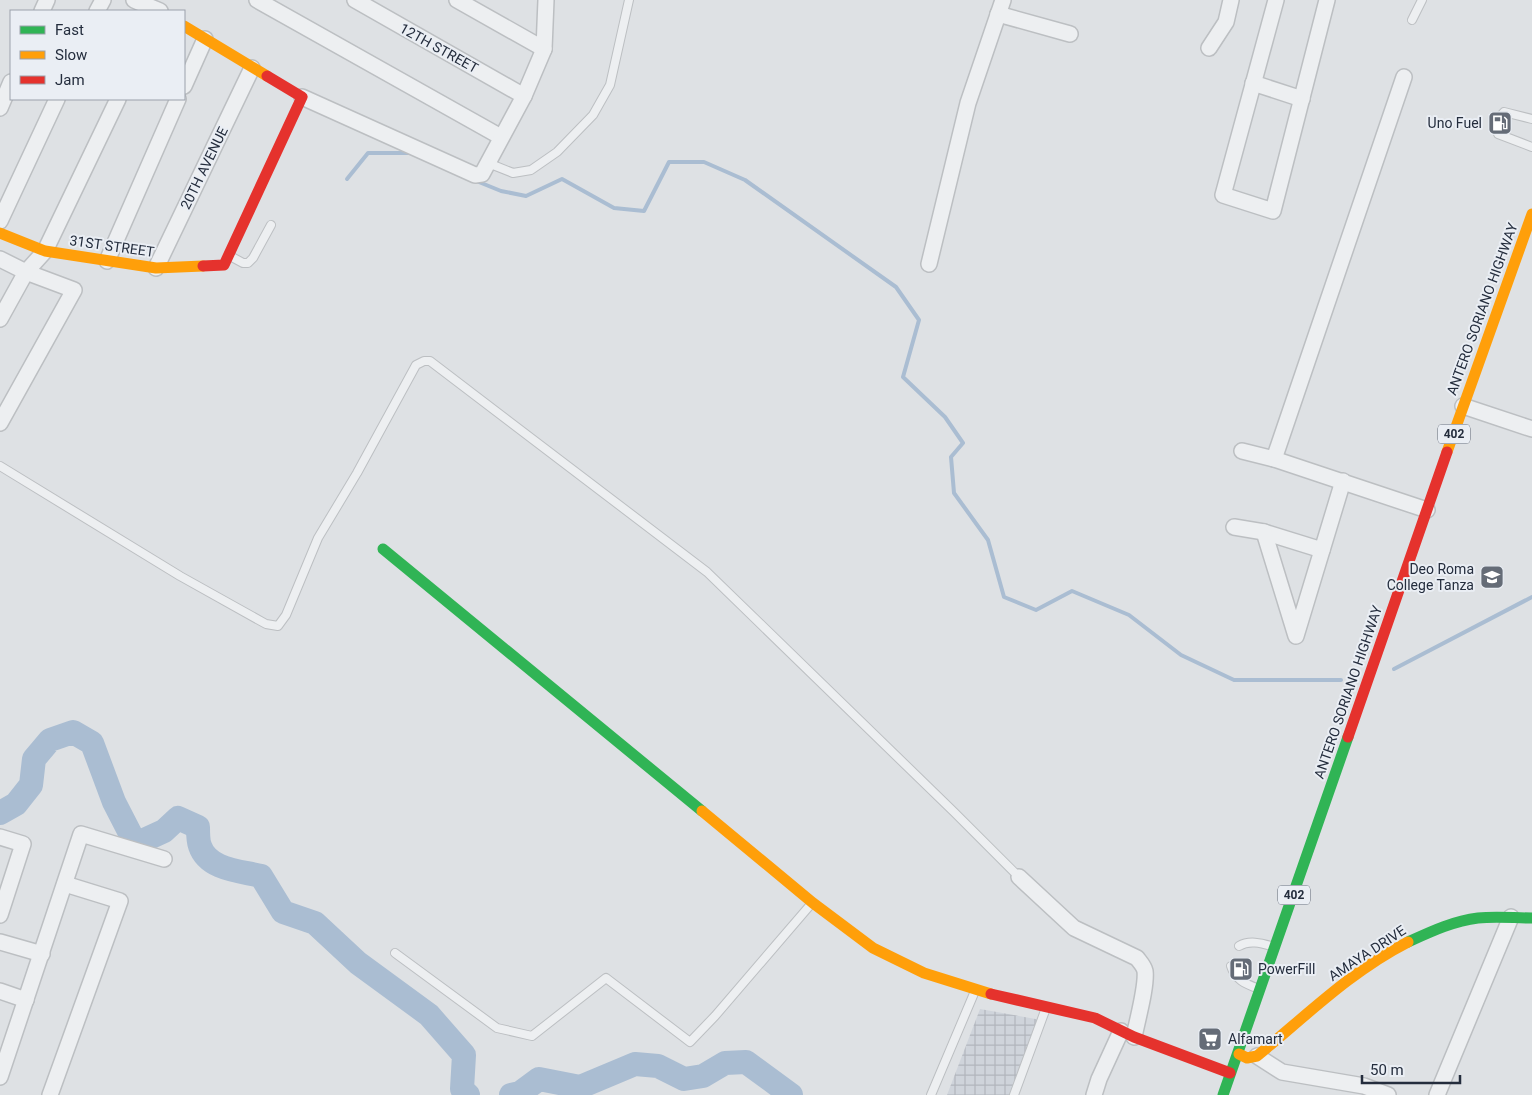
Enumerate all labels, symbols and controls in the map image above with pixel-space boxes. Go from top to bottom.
legend [10,10,185,100]
street label: 12TH STREET [397,20,482,76]
text: Fast [55,21,84,39]
text: Slow [55,46,87,64]
text: Jam [55,71,85,89]
fuel station icon: Uno Fuel [1487,110,1513,136]
place label: Uno Fuel [1428,115,1482,131]
street label: 20TH AVENUE [177,124,231,212]
street label: ANTERO SORIANO HIGHWAY [1443,220,1521,397]
street label: 31ST STREET [69,232,156,260]
road number: 402 [1438,424,1470,444]
place label: Deo Roma College Tanza [1387,561,1474,593]
school or university icon: Deo Roma College Tanza [1479,564,1505,590]
street label: ANTERO SORIANO HIGHWAY [1311,603,1385,781]
road number: 402 [1278,886,1310,904]
street label: AMAYA DRIVE [1325,922,1409,984]
fuel station icon: PowerFill [1228,956,1254,982]
place label: PowerFill [1258,961,1315,977]
supermarket icon: Alfamart [1197,1026,1223,1052]
place label: Alfamart [1228,1031,1283,1047]
scale bar [1362,1052,1460,1084]
text: 50 m [1370,1061,1404,1079]

